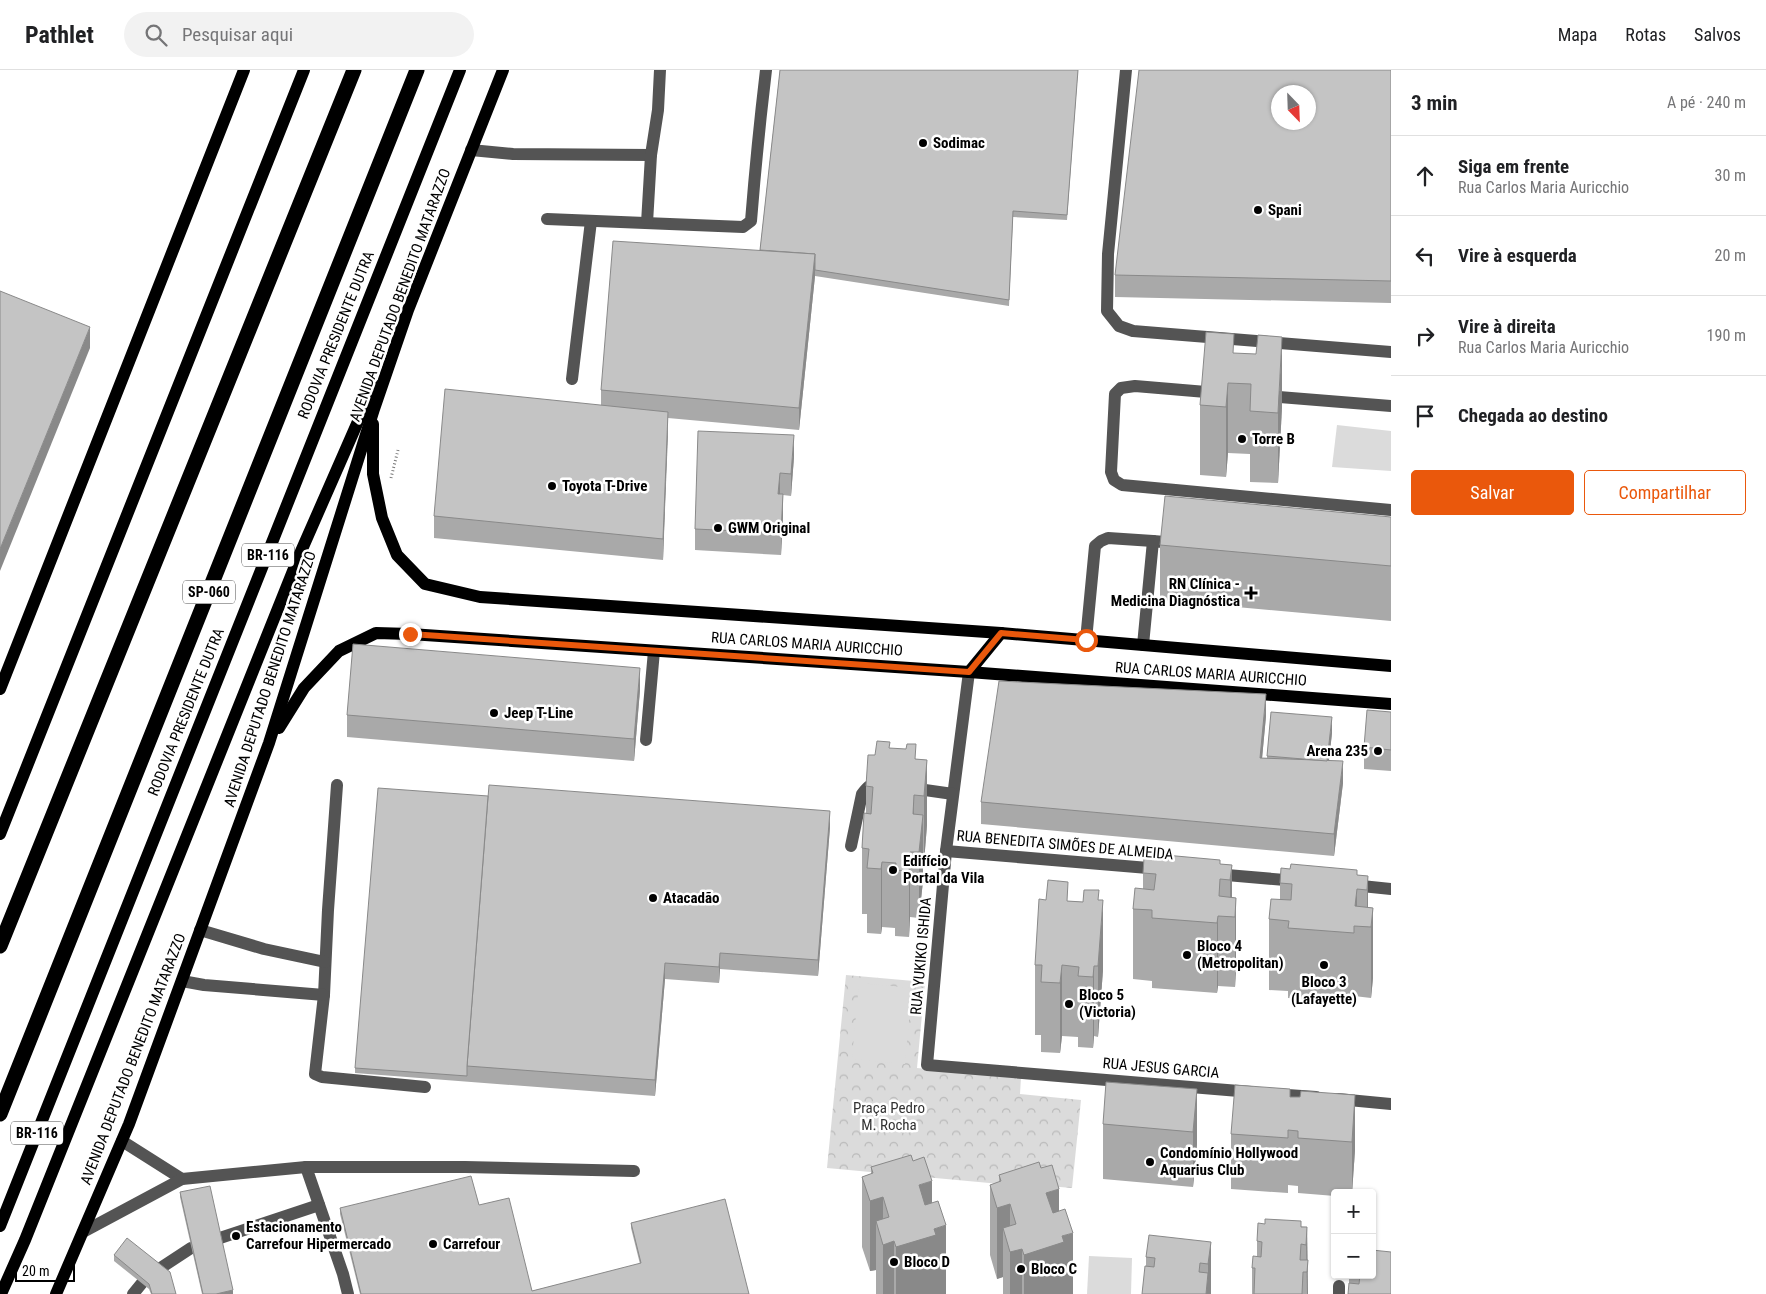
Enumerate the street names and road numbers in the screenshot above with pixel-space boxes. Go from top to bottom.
street label: AVENIDA DEPUTADO BENEDITO MATARAZZO [346,166,454,424]
street label: RODOVIA PRESIDENTE DUTRA [294,248,378,421]
road number: BR-116 [242,544,294,566]
street label: AVENIDA DEPUTADO BENEDITO MATARAZZO [220,549,320,809]
road number: SP-060 [183,581,235,604]
street label: RODOVIA PRESIDENTE DUTRA [144,625,228,798]
street label: RUA CARLOS MARIA AURICCHIO [711,628,903,660]
street label: RUA CARLOS MARIA AURICCHIO [1115,658,1307,690]
street label: RUA BENEDITA SIMÕES DE ALMEIDA [956,827,1174,863]
street label: RUA YUKIKO ISHIDA [907,896,935,1016]
street label: AVENIDA DEPUTADO BENEDITO MATARAZZO [77,931,189,1187]
street label: RUA JESUS GARCIA [1102,1054,1220,1082]
road number: BR-116 [11,1122,63,1144]

